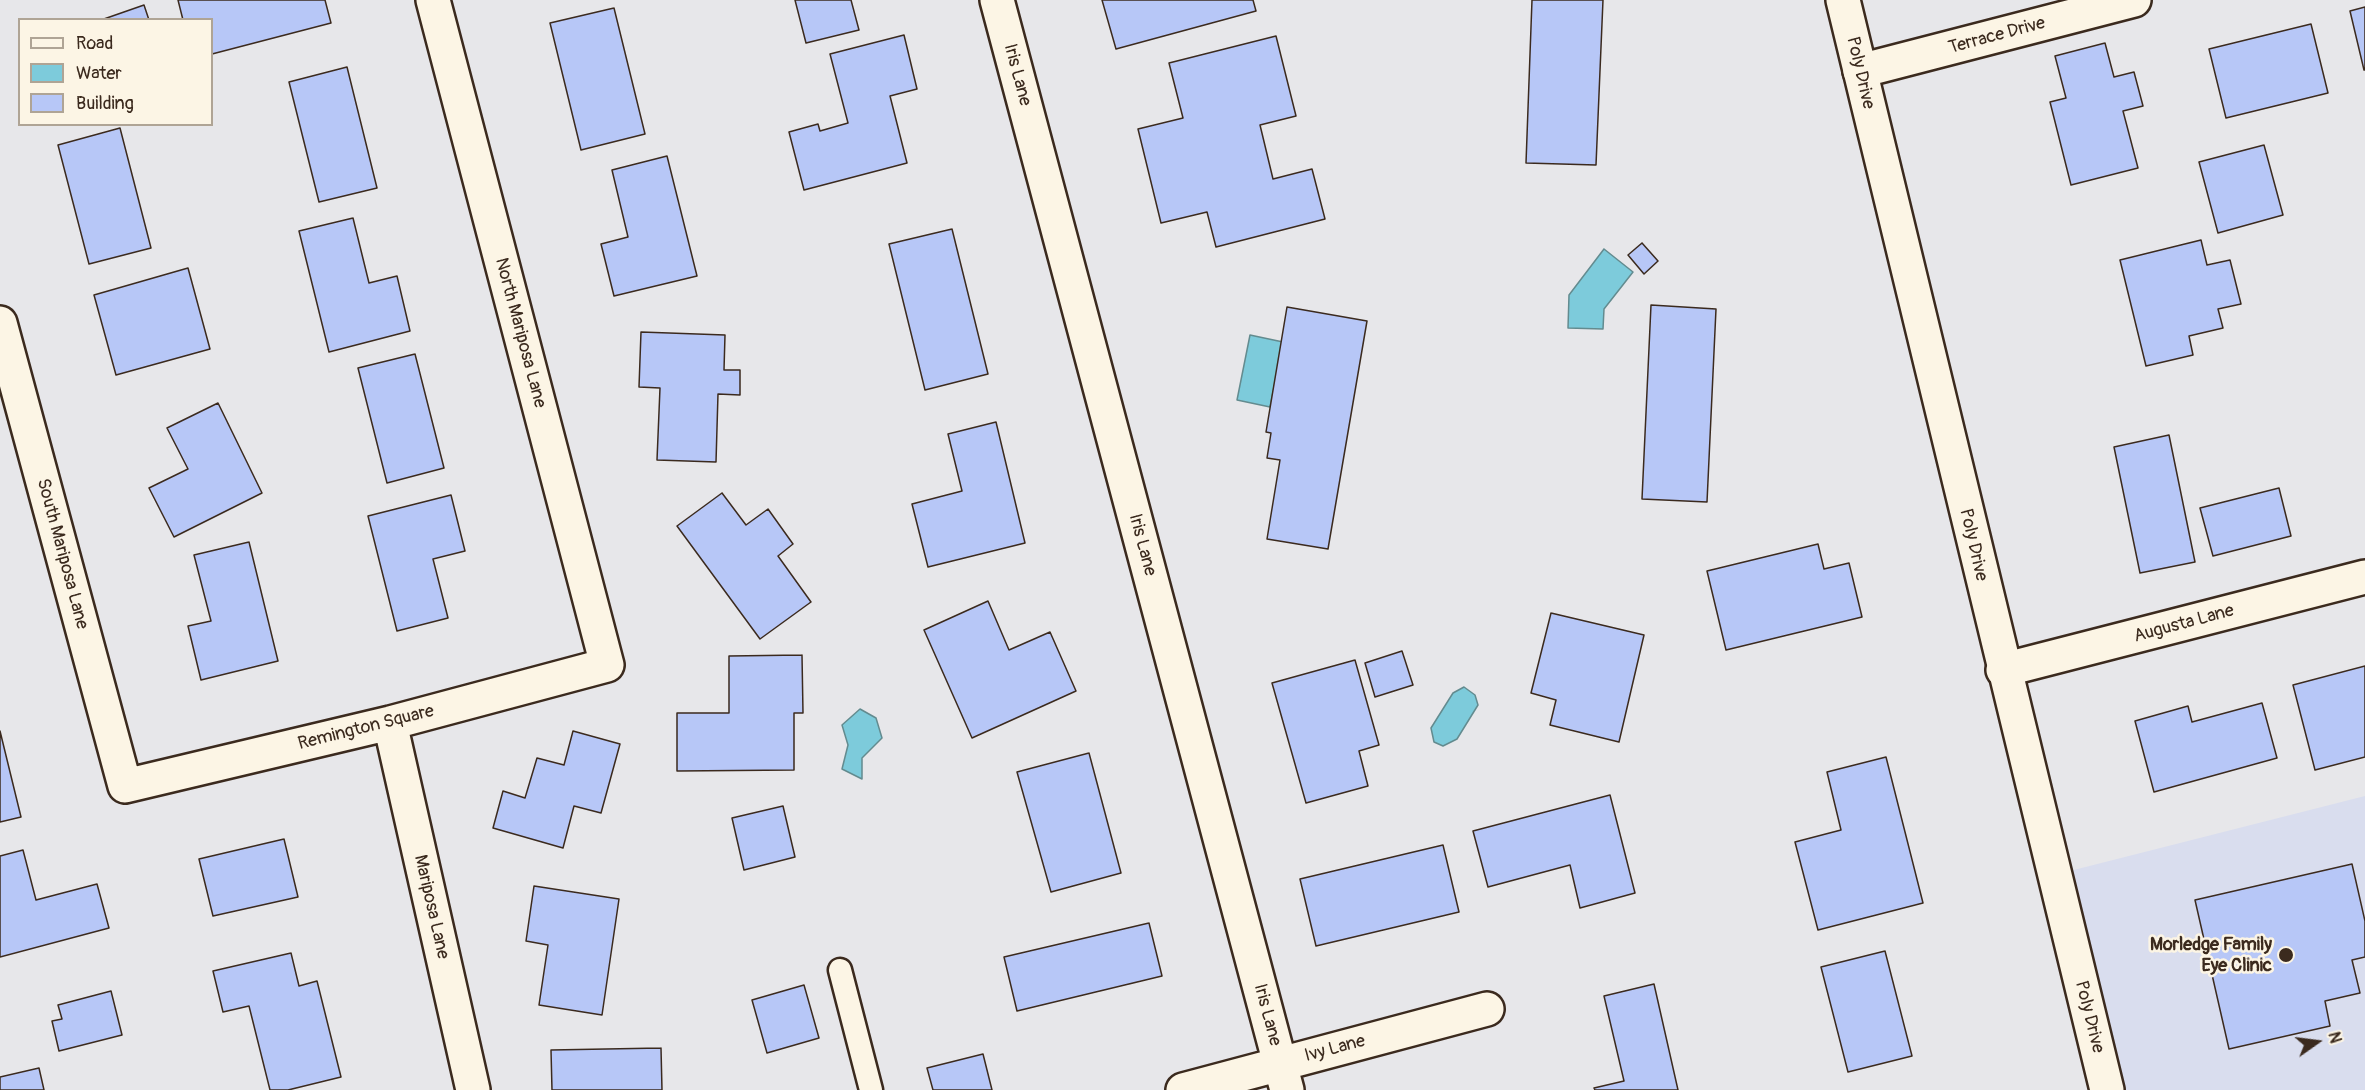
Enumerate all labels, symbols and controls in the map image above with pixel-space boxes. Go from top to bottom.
street label: Terrace Drive [1946,13,2048,59]
legend [18,18,213,126]
text: Road [76,32,113,55]
street label: Poly Drive [1841,35,1879,111]
street label: Iris Lane [998,41,1036,109]
text: Water [76,62,122,85]
text: Building [76,92,134,115]
street label: North Mariposa Lane [490,256,550,410]
street label: South Mariposa Lane [31,476,93,632]
street label: Poly Drive [1954,507,1992,583]
street label: Iris Lane [1123,511,1161,579]
street label: Augusta Lane [2132,600,2236,648]
street label: Remington Square [296,701,436,755]
street label: Mariposa Lane [408,853,454,961]
place label: Morledge Family Eye Clinic [2150,934,2272,976]
marker: Morledge Family Eye Clinic [2277,946,2295,964]
street label: Poly Drive [2070,979,2108,1055]
street label: Iris Lane [1248,981,1286,1049]
north arrow [2287,1012,2347,1072]
text: N [2323,1030,2345,1045]
street label: Ivy Lane [1302,1031,1368,1067]

